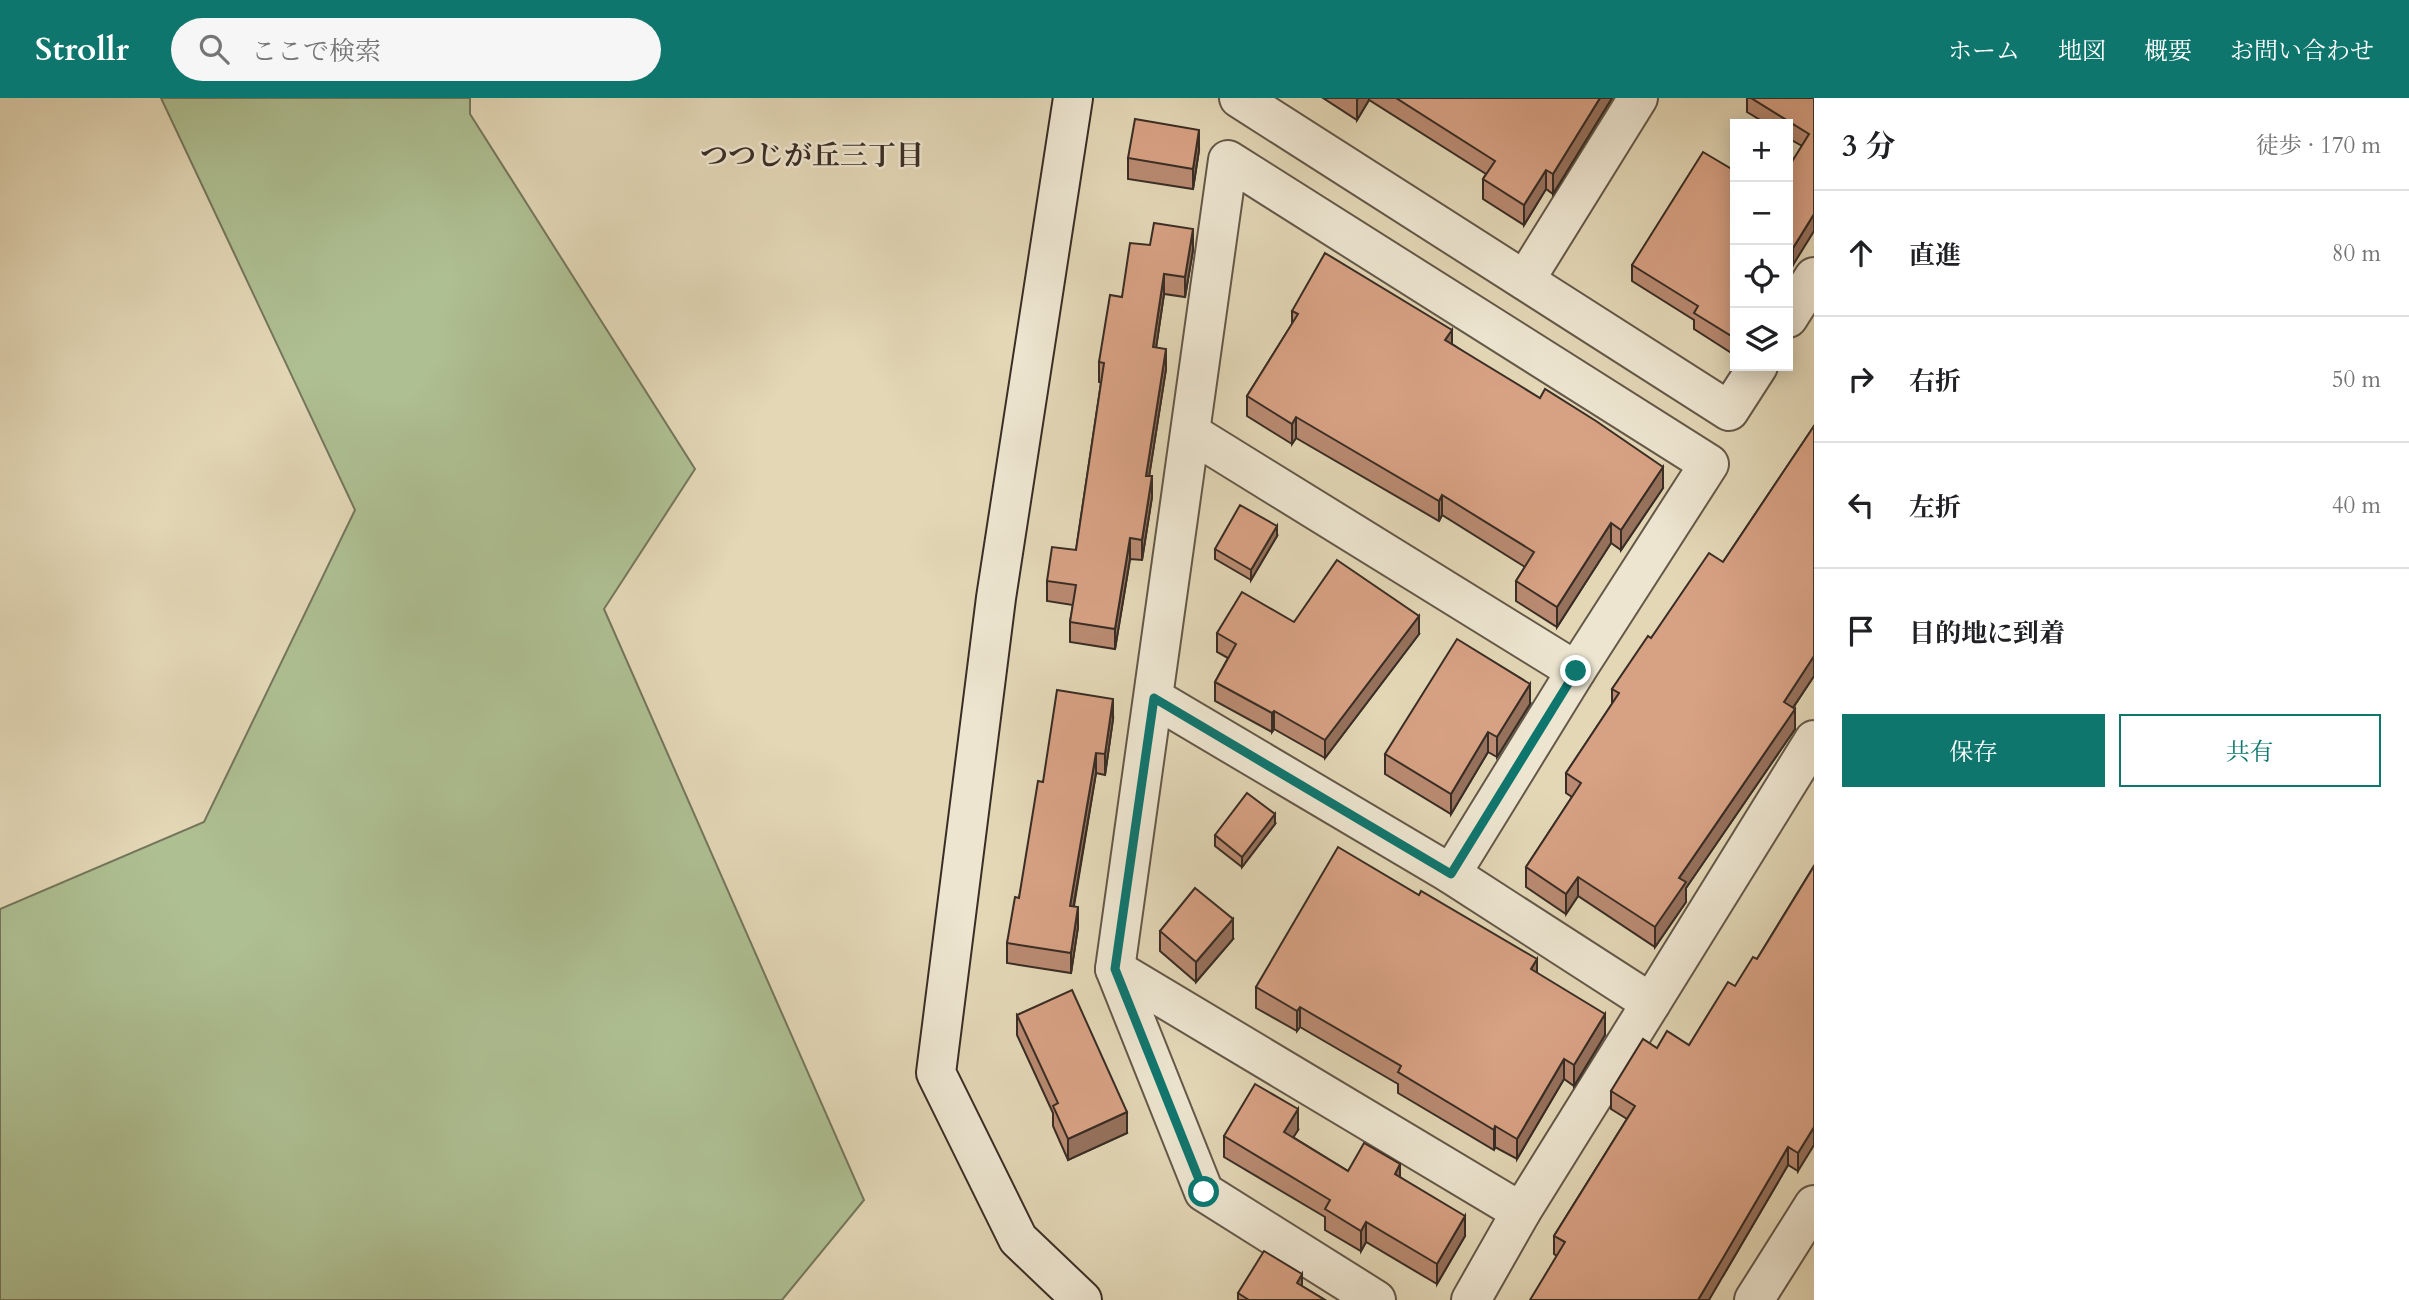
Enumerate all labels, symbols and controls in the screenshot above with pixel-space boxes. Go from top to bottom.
search box [171,18,661,81]
text: Strollr [35,27,129,72]
icon: search [195,30,233,68]
text: ここで検索 [251,34,381,69]
text: ホーム [1948,35,2020,68]
text: 地図 [2058,35,2106,68]
text: 概要 [2144,35,2192,68]
text: お問い合わせ [2230,35,2374,68]
map controls [1730,119,1793,371]
button: + [1730,119,1793,182]
text: 3 分 [1842,126,1895,167]
text: 徒歩 · 170 m [2256,130,2381,161]
district label: つつじが丘三丁目 [700,137,924,175]
button: − [1730,182,1793,245]
icon: ahead [1842,234,1880,272]
text: 直進 [1909,238,1961,273]
text: 80 m [2332,238,2381,269]
button: locate [1730,245,1793,308]
button: layers [1730,308,1793,371]
icon: right [1842,360,1880,398]
text: 右折 [1909,364,1961,399]
text: 50 m [2332,364,2381,395]
icon: left [1842,486,1880,524]
text: 左折 [1909,490,1961,525]
text: 40 m [2332,490,2381,521]
icon: arrive [1842,612,1880,650]
text: 目的地に到着 [1909,616,2065,651]
route end [1560,655,1591,686]
button: 保存 [1842,714,2105,787]
button: 共有 [2119,714,2381,787]
route start [1188,1176,1219,1207]

